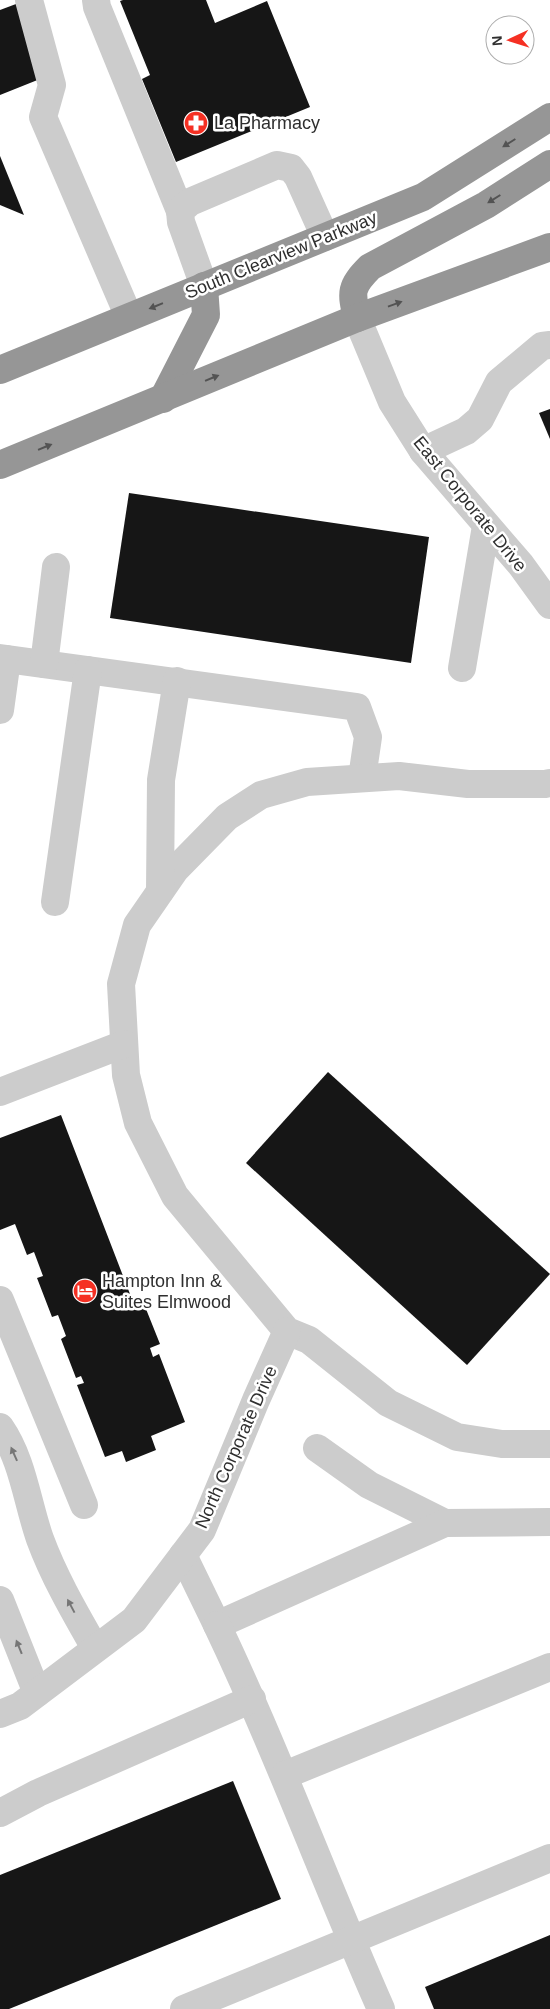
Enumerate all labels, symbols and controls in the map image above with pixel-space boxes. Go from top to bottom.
north arrow [485,15,535,65]
text: N [489,35,505,47]
pharmacy icon: La Pharmacy [183,110,209,136]
place label: La Pharmacy [214,113,320,133]
one-way arrow [502,138,515,148]
one-way arrow [487,195,500,204]
street label: South Clearview Parkway [182,207,380,303]
one-way arrow [388,300,403,308]
one-way arrow [148,302,163,310]
one-way arrow [205,374,219,382]
street label: East Corporate Drive [409,432,531,576]
one-way arrow [38,442,52,450]
place label: Hampton Inn & Suites Elmwood [102,1271,231,1312]
hotel icon: Hampton Inn & Suites Elmwood [72,1278,98,1304]
street label: North Corporate Drive [191,1363,281,1531]
one-way arrow [9,1447,17,1461]
one-way arrow [67,1599,76,1613]
one-way arrow [15,1640,22,1655]

